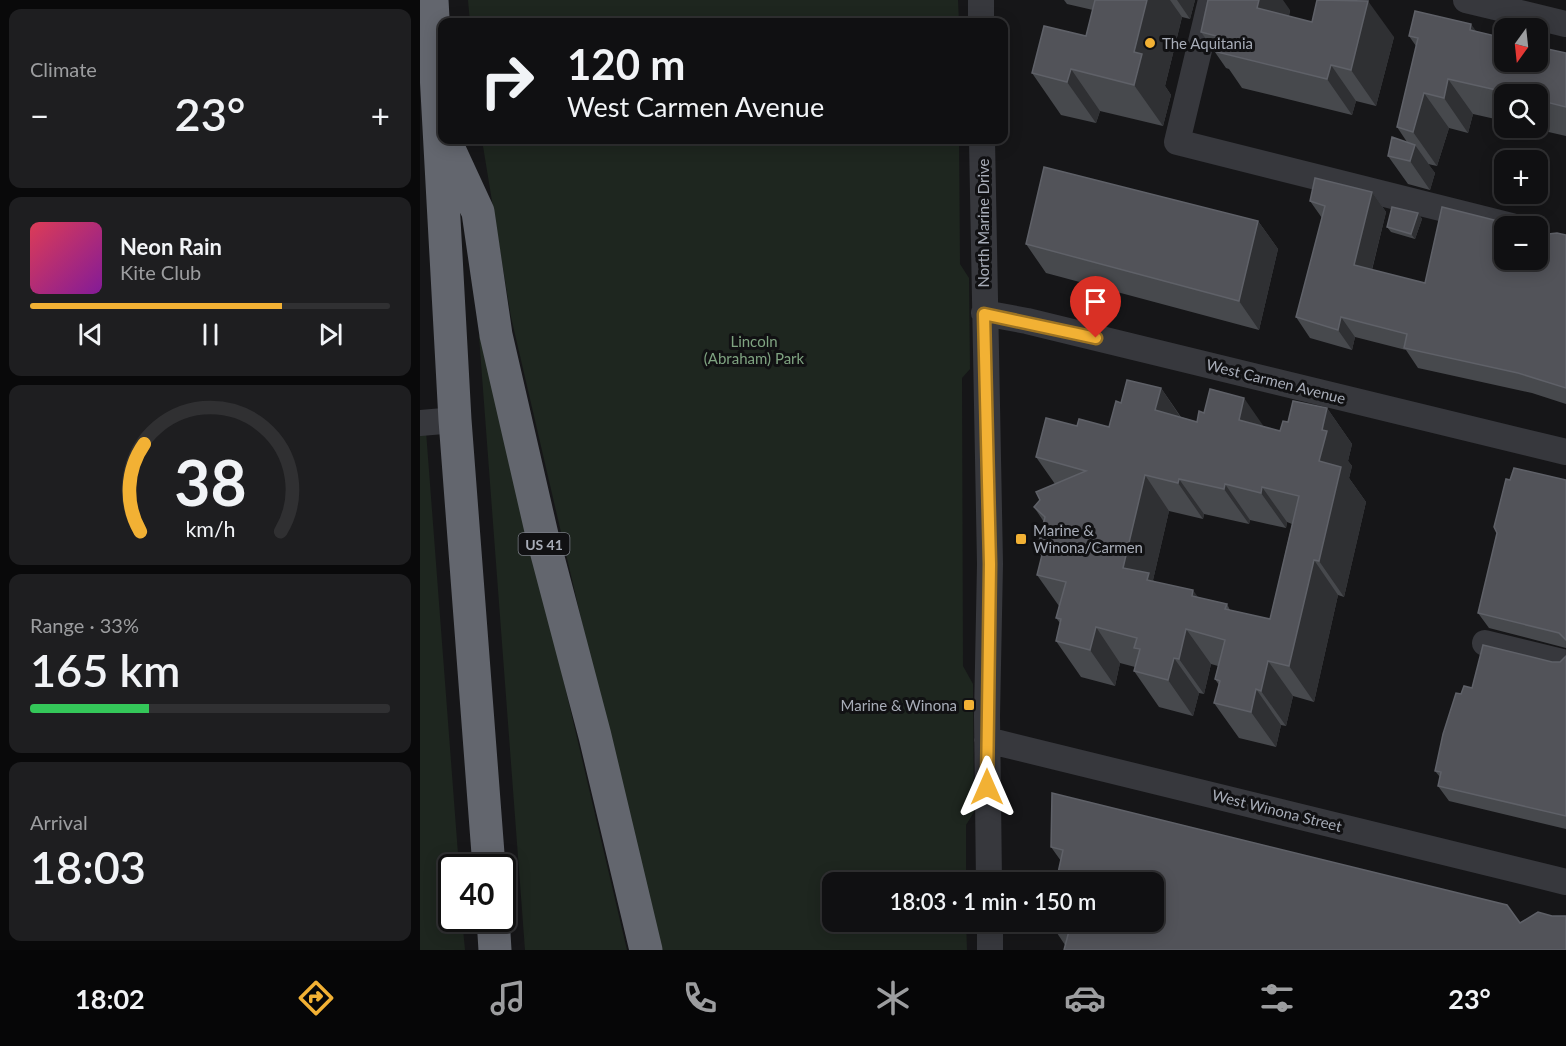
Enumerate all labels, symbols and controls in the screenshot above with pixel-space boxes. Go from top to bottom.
north arrow [1494,18,1548,72]
map controls [1494,18,1548,270]
place label: The Aquitania [1162,34,1253,52]
marker: The Aquitania [1143,36,1157,50]
text: 120 m [567,39,685,89]
icon: right [468,42,546,120]
text: Climate [30,57,97,81]
button: search [1494,84,1548,138]
text: 23° [175,87,245,141]
text: West Carmen Avenue [567,90,824,123]
text: − [30,95,49,135]
text: + [371,95,390,135]
button: + [1494,150,1548,204]
street label: North Marine Drive [974,158,992,287]
button: − [1494,216,1548,270]
text: Neon Rain [120,233,222,260]
text: Kite Club [120,260,201,284]
pin [1070,276,1121,338]
icon: arrive [1079,285,1112,318]
icon: previous [74,318,107,351]
icon: pause [194,318,227,351]
icon: next [314,318,347,351]
park label: Lincoln (Abraham) Park [704,332,805,367]
street label: West Carmen Avenue [1205,355,1348,407]
text: 38 [174,444,246,519]
text: km/h [185,516,235,542]
place label: Marine & Winona/Carmen [1033,521,1143,556]
marker: Marine & Winona/Carmen [1014,532,1028,546]
road number: US 41 [518,533,570,555]
text: Range · 33% [30,613,139,637]
text: 165 km [30,643,180,697]
place label: Marine & Winona [841,696,957,714]
marker: Marine & Winona [962,698,976,712]
position arrow [955,755,1019,819]
street label: West Winona Street [1210,785,1344,835]
text: Arrival [30,810,88,834]
text: 18:03 [30,840,146,894]
speed limit sign: 40 [438,854,516,932]
text: 18:03 · 1 min · 150 m [890,888,1096,915]
icon: directions [295,977,337,1019]
icon: music [487,977,529,1019]
icon: phone [679,977,721,1019]
icon: climate [872,977,914,1019]
icon: car [1064,977,1106,1019]
icon: filters [1256,977,1298,1019]
text: 18:02 [75,982,145,1015]
text: 23° [1448,982,1491,1015]

